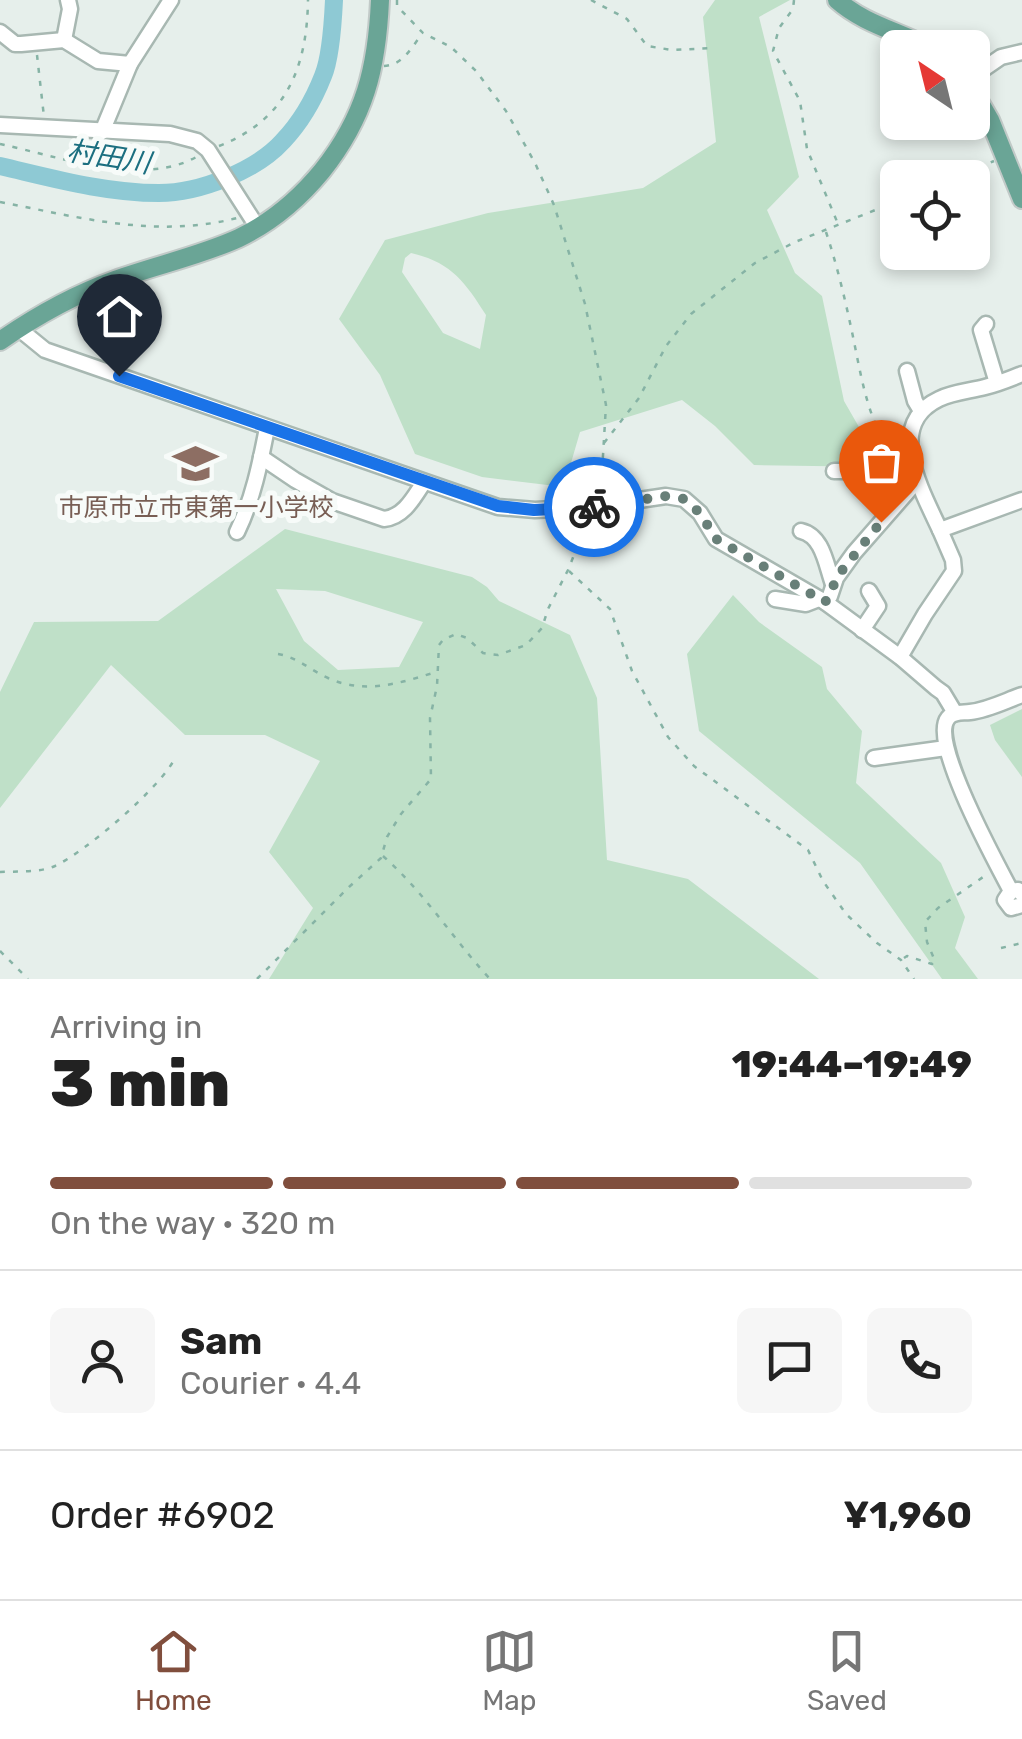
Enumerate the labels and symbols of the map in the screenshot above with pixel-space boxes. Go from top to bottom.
north arrow [880,30,990,140]
water label: 村田川 [65,134,156,180]
pin [77,274,162,377]
pin [839,420,924,523]
school or university icon: 市原市立市東第一小学校 [172,439,220,487]
courier [544,457,644,557]
place label: 市原市立市東第一小学校 [58,493,334,522]

